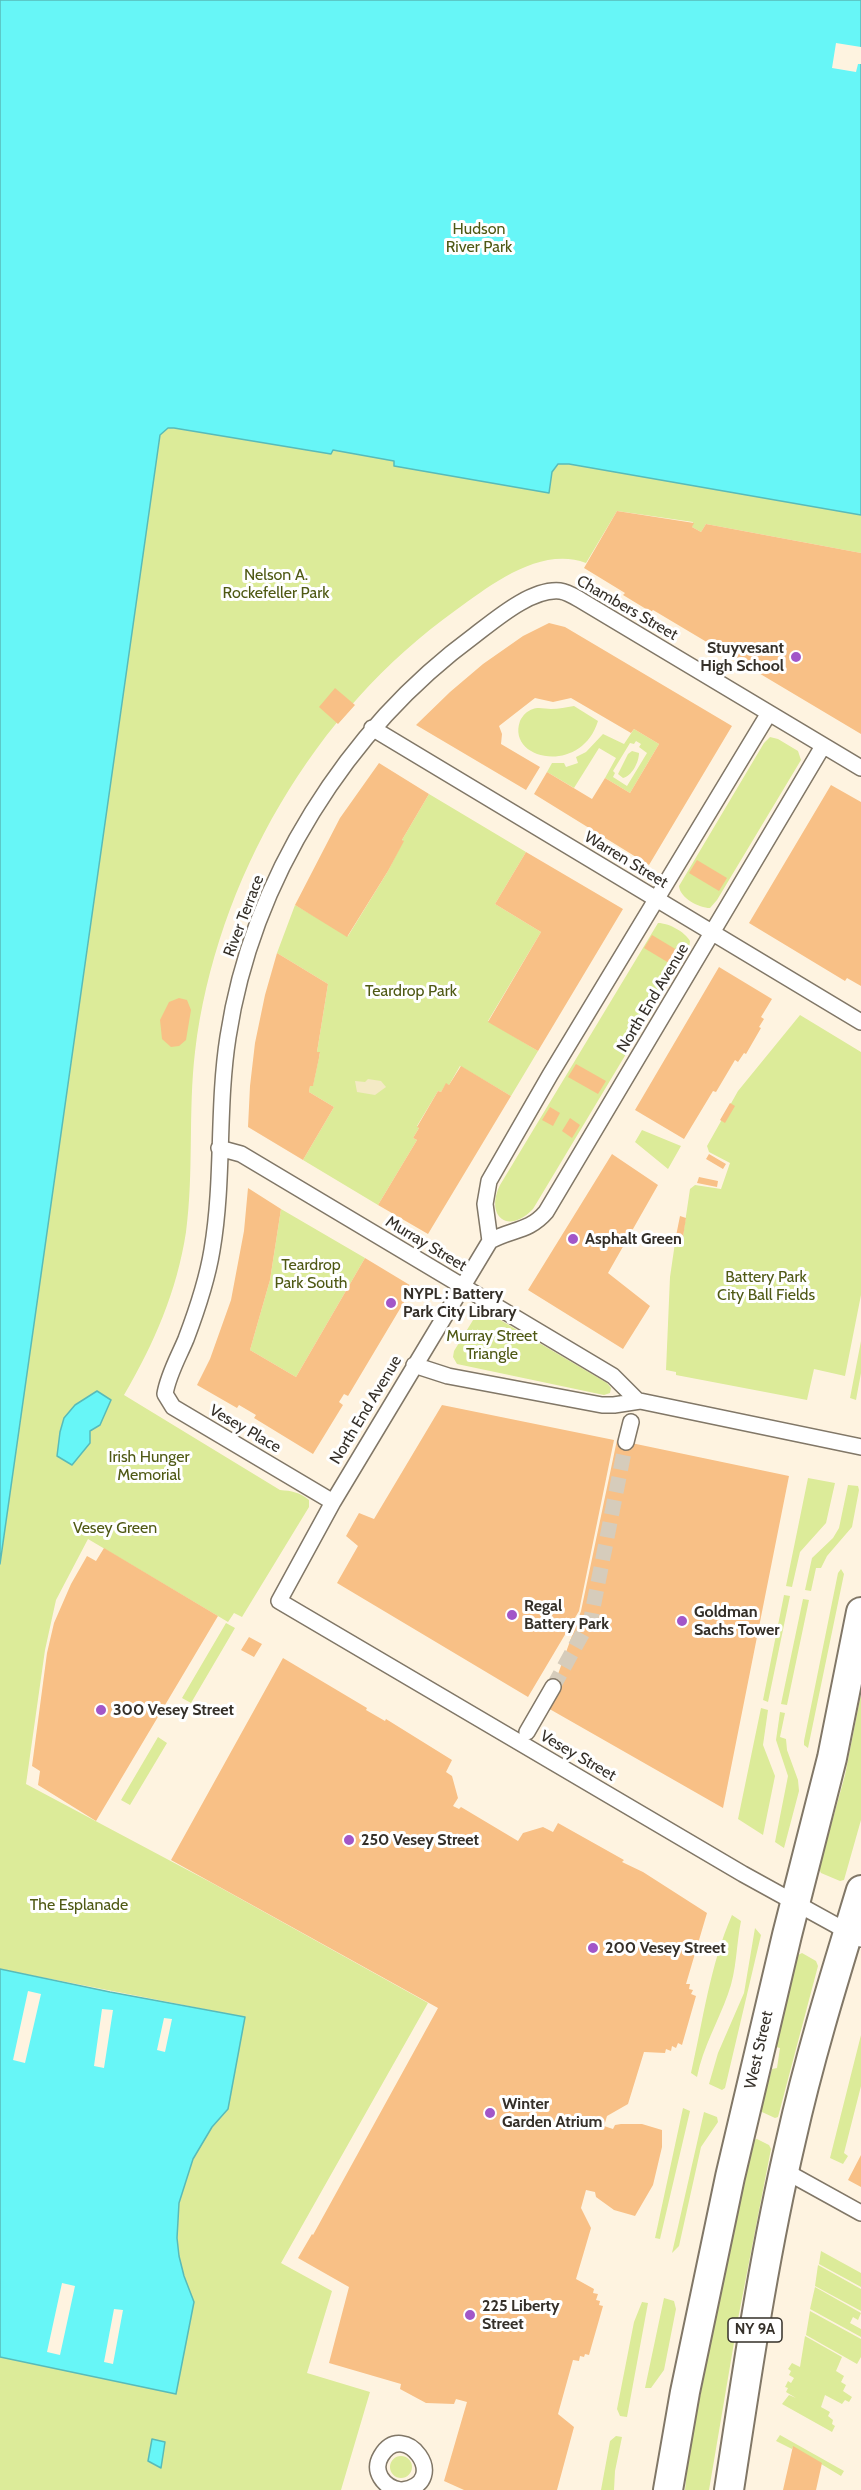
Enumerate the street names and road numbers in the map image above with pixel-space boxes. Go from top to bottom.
street label: Chambers Street [573,571,681,645]
street label: Warren Street [581,828,671,892]
street label: River Terrace [220,872,268,960]
street label: North End Avenue [613,940,693,1056]
street label: Murray Street [382,1212,470,1276]
street label: North End Avenue [326,1352,406,1468]
street label: Vesey Place [206,1401,284,1457]
street label: Vesey Street [537,1727,619,1785]
street label: West Street [741,2009,777,2091]
road number: NY 9A [728,2318,782,2342]

